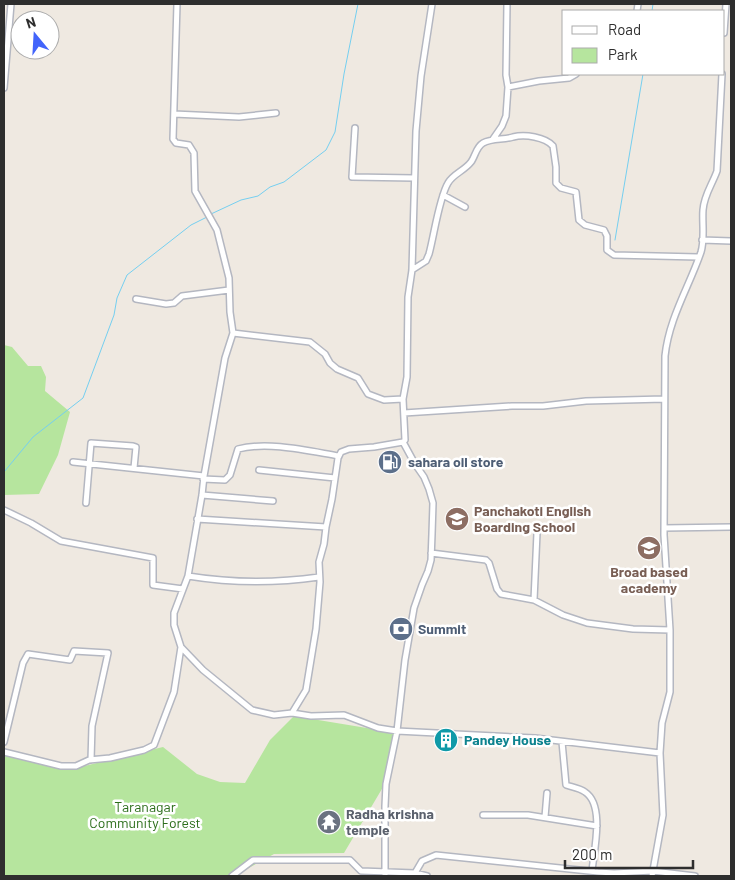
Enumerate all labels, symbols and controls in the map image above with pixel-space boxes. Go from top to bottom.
north arrow [10,10,60,60]
legend [562,10,725,75]
text: N [24,13,38,32]
text: Road [608,20,641,38]
text: Park [608,45,638,63]
fuel station icon: sahara oil store [377,449,403,475]
place label: sahara oil store [408,453,504,470]
place label: Panchakoti English Boarding School [474,502,591,535]
school or university icon: Panchakoti English Boarding School [444,506,470,532]
school or university icon: Broad based academy [636,535,662,561]
place label: Broad based academy [610,563,688,596]
bank icon: Summit [388,616,414,642]
place label: Summit [418,620,466,637]
building icon: Pandey House [433,727,459,753]
place label: Pandey House [464,731,552,748]
park label: Taranagar Community Forest [89,798,201,831]
place label: Radha krishna temple [346,805,434,838]
temple icon: Radha krishna temple [316,809,342,835]
scale bar [565,838,692,870]
text: 200 m [572,845,612,863]

